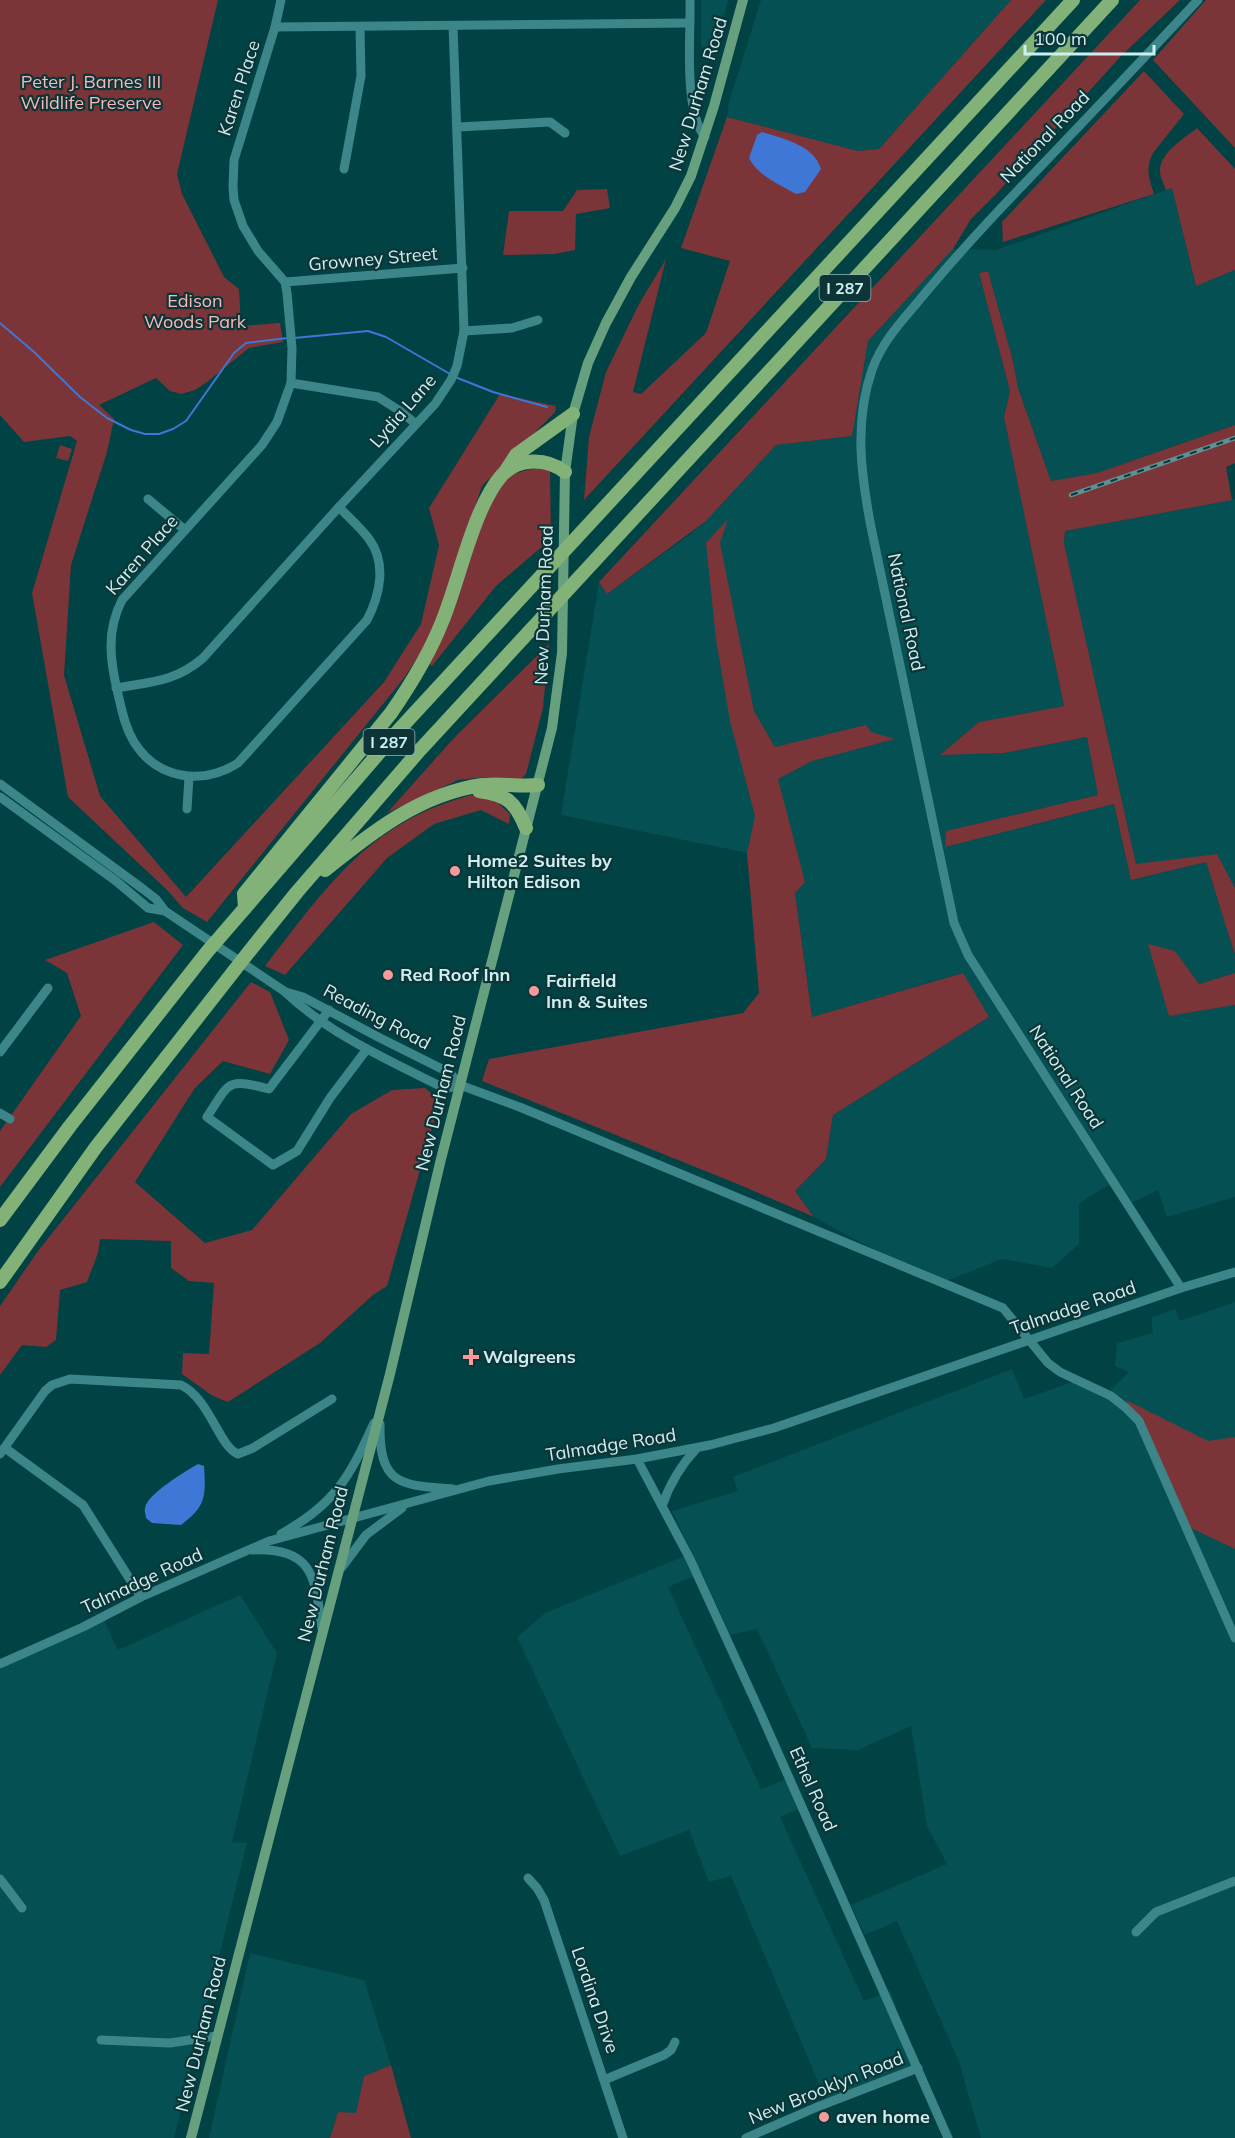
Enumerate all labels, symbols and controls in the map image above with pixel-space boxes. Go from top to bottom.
street label: New Durham Road [663,14,732,174]
scale bar [1025,18,1154,56]
text: 100 m [1034,27,1087,50]
street label: Karen Place [212,37,265,138]
park label: Peter J. Barnes III Wildlife Preserve [20,70,162,114]
street label: National Road [995,86,1094,188]
street label: Growney Street [307,241,439,276]
road number: I 287 [820,275,870,301]
park label: Edison Woods Park [144,289,247,333]
street label: Lydia Lane [364,369,441,452]
street label: Karen Place [100,510,183,600]
street label: New Durham Road [529,525,558,685]
street label: National Road [883,551,930,673]
road number: I 287 [364,729,414,755]
place label: Home2 Suites by Hilton Edison [467,849,612,893]
marker: Home2 Suites by Hilton Edison [448,864,462,878]
place label: Red Roof Inn [400,963,510,986]
marker: Red Roof Inn [381,968,395,982]
place label: Fairfield Inn & Suites [546,969,648,1013]
street label: Reading Road [320,979,435,1054]
marker: Fairfield Inn & Suites [527,984,541,998]
street label: New Durham Road [410,1013,471,1173]
street label: National Road [1024,1020,1109,1133]
street label: Talmadge Road [1007,1275,1139,1340]
place label: Walgreens [483,1345,576,1368]
marker: Walgreens [464,1350,478,1364]
street label: Talmadge Road [544,1423,678,1466]
street label: New Durham Road [292,1484,353,1644]
street label: Talmadge Road [77,1542,206,1619]
street label: Ethel Road [785,1743,842,1835]
street label: Lordina Drive [567,1944,624,2056]
street label: New Durham Road [170,1954,231,2114]
street label: New Brooklyn Road [745,2046,907,2129]
place label: aven home [836,2105,930,2128]
marker: aven home [817,2110,831,2124]

